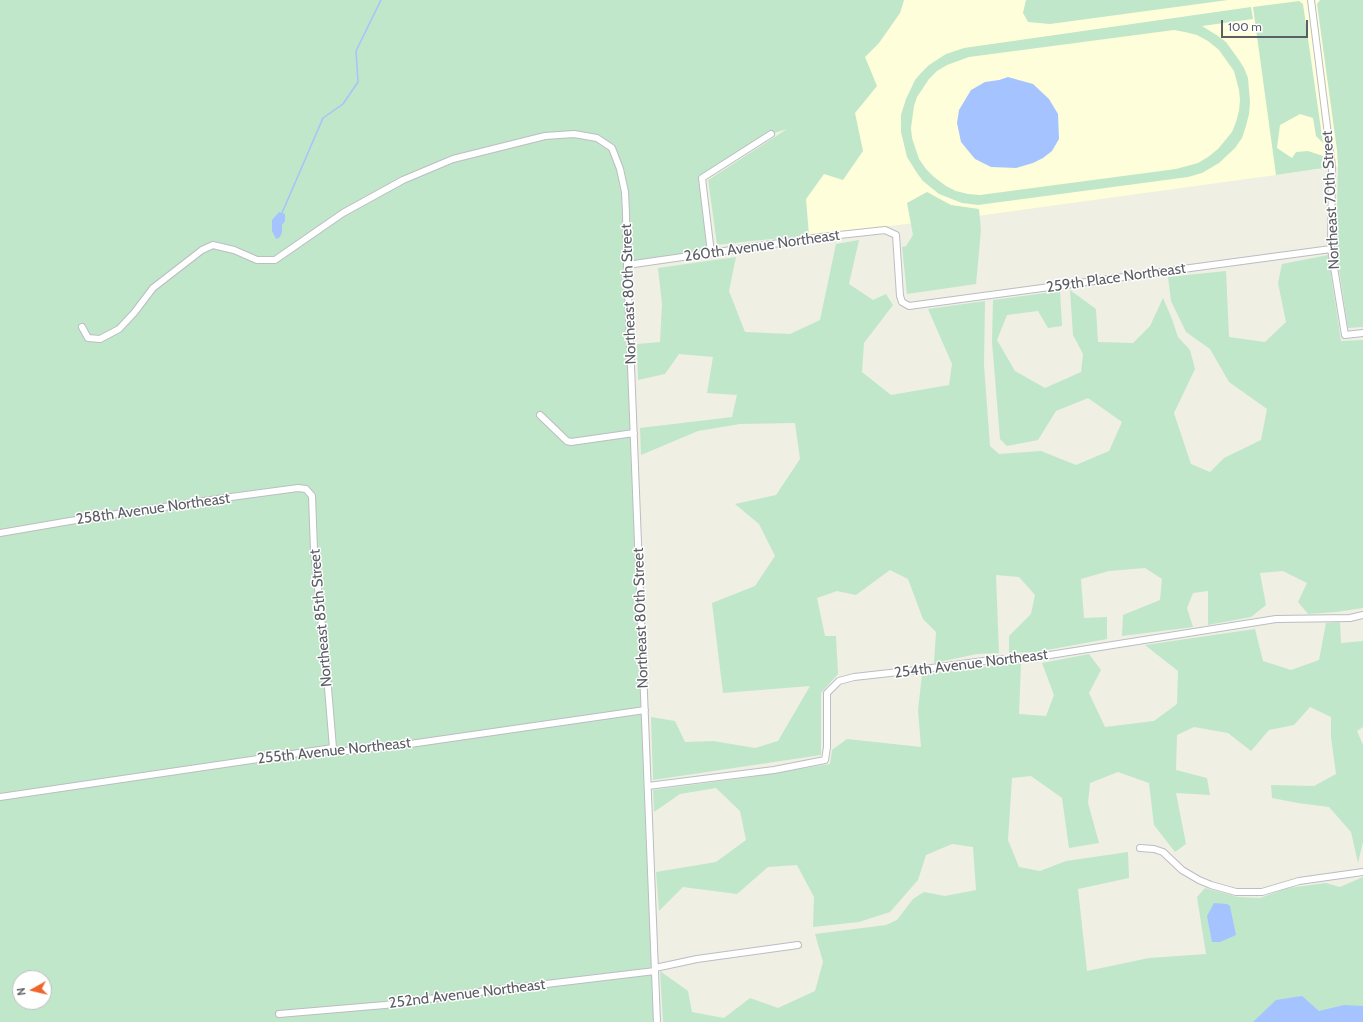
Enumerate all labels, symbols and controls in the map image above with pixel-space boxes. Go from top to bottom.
scale bar [1223,12,1310,38]
text: 100 m [1228,19,1262,34]
street label: Northeast 70th Street [1318,130,1344,270]
street label: Northeast 80th Street [618,223,640,365]
street label: 260th Avenue Northeast [683,226,841,266]
street label: 259th Place Northeast [1045,259,1187,297]
street label: 258th Avenue Northeast [75,489,231,529]
street label: Northeast 80th Street [630,547,652,689]
street label: Northeast 85th Street [306,548,336,688]
street label: 254th Avenue Northeast [893,646,1049,682]
street label: 255th Avenue Northeast [256,734,412,768]
north arrow [12,970,52,1010]
street label: 252nd Avenue Northeast [388,975,546,1013]
text: N [14,987,29,996]

